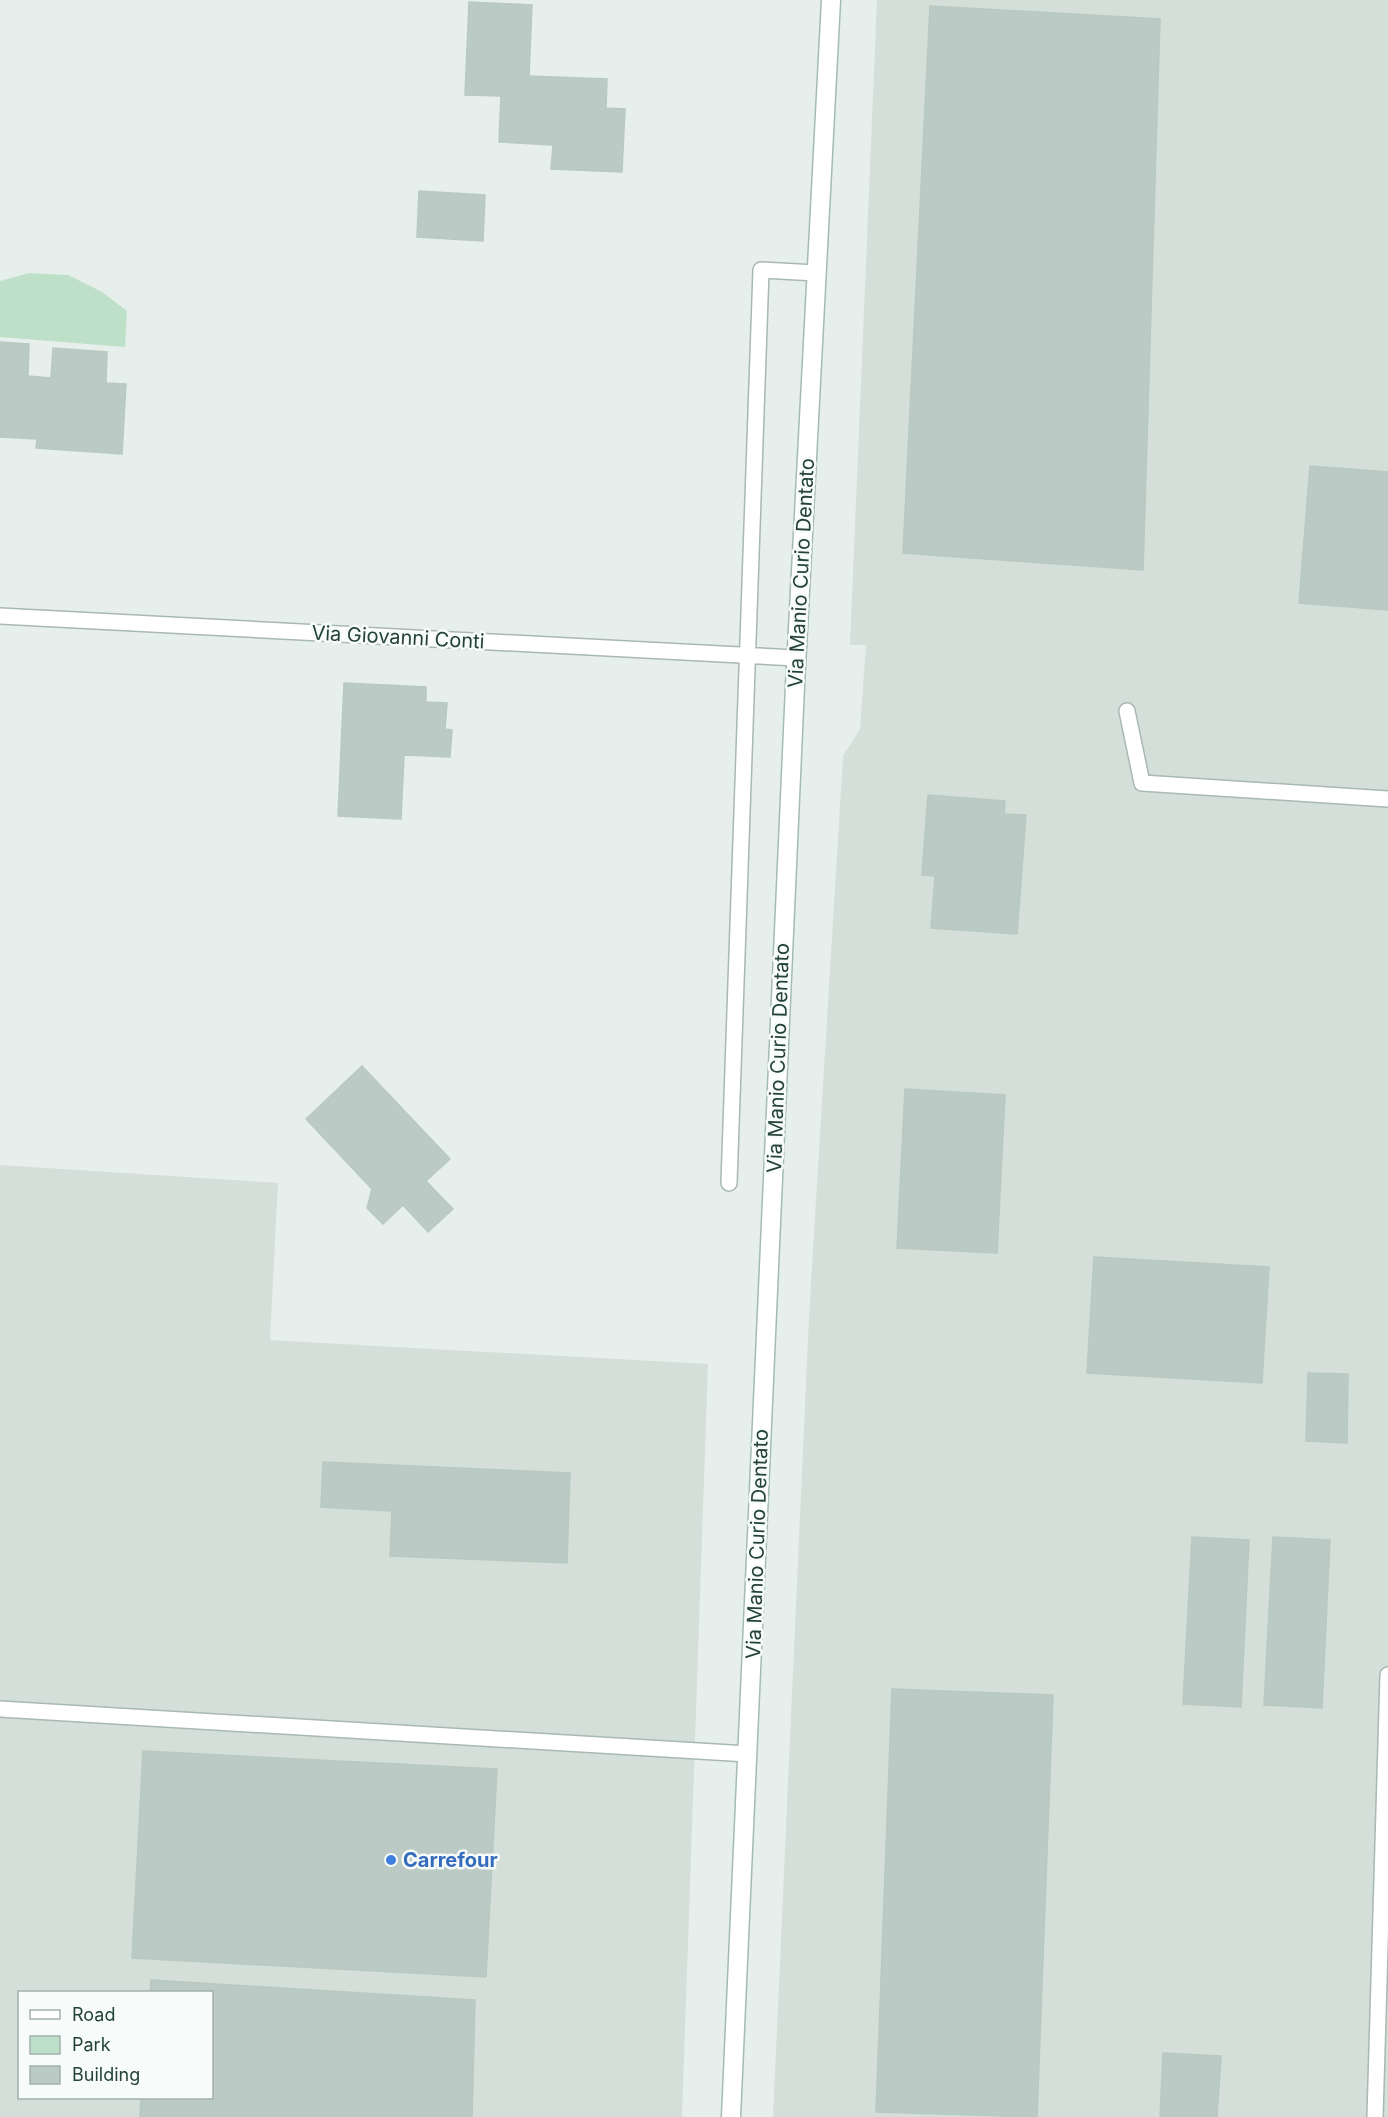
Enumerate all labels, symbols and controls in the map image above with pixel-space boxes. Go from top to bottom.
street label: Via Manio Curio Dentato [783,458,819,688]
street label: Via Giovanni Conti [311,620,485,654]
street label: Via Manio Curio Dentato [762,943,794,1173]
street label: Via Manio Curio Dentato [741,1429,773,1659]
place label: Carrefour [403,1848,498,1872]
marker: Carrefour [384,1853,398,1867]
legend [18,1991,213,2099]
text: Road [72,2004,115,2025]
text: Park [72,2034,111,2055]
text: Building [72,2064,140,2085]

